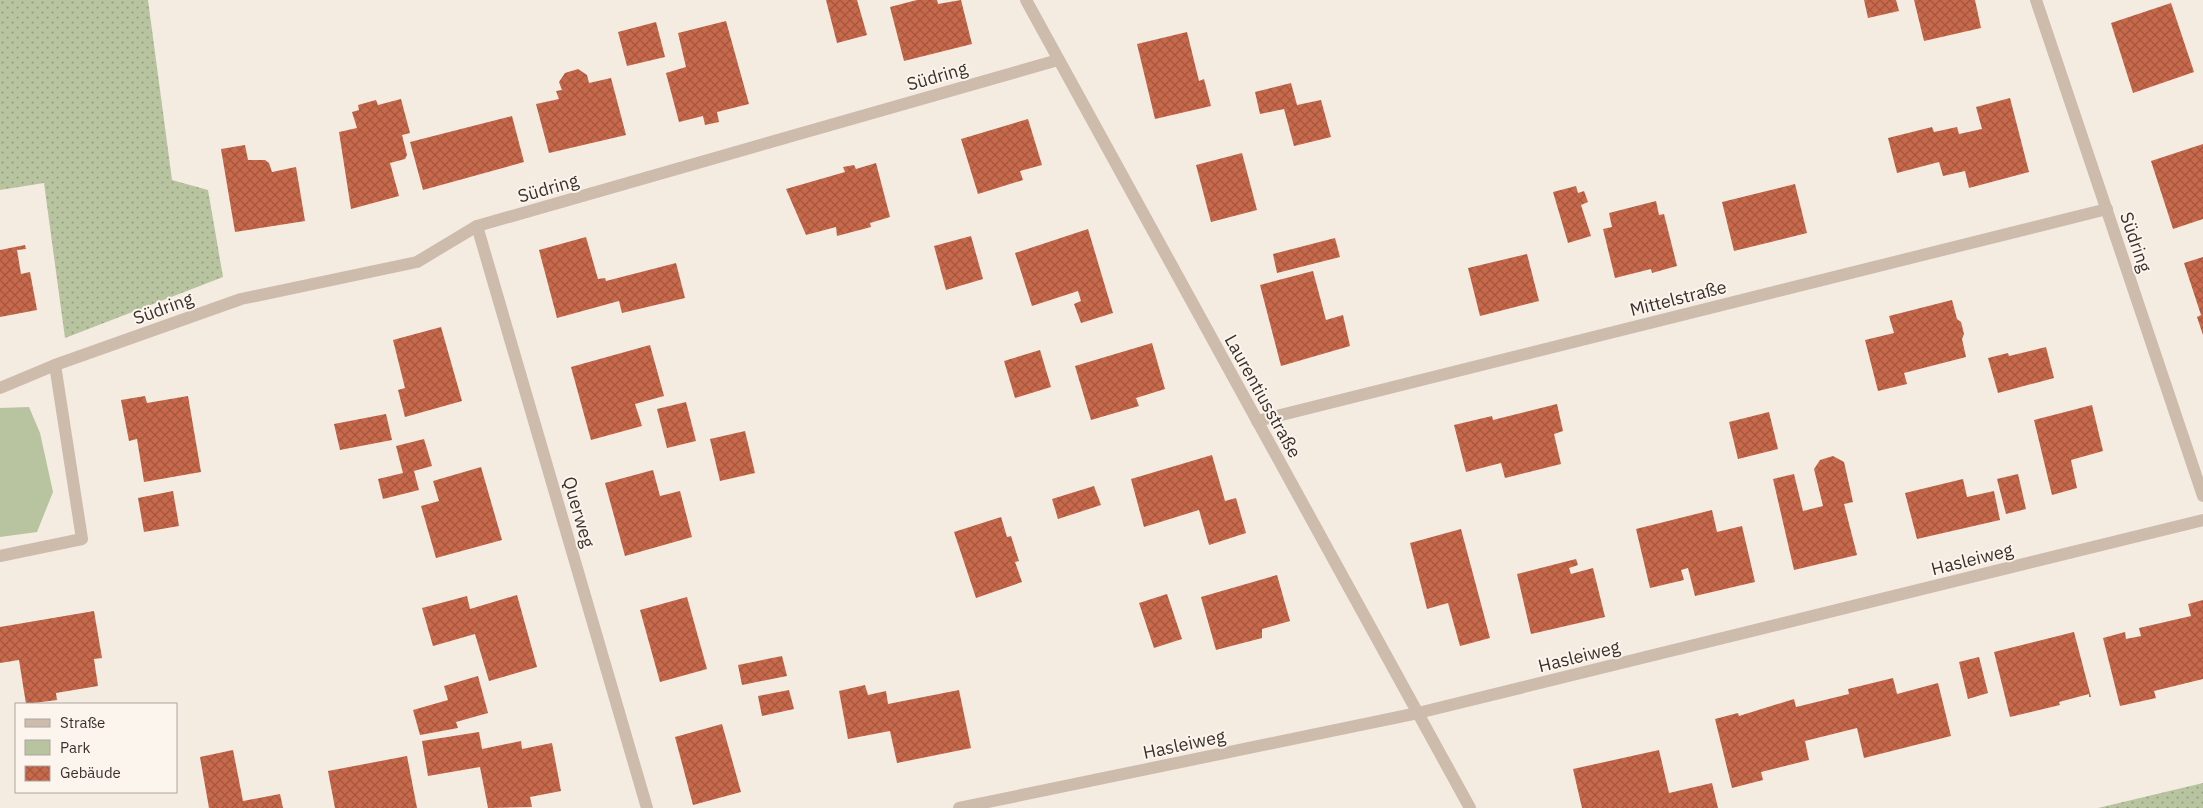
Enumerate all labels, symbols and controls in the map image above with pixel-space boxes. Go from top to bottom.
street label: Südring [904,56,970,96]
street label: Südring [515,168,581,208]
street label: Südring [2115,209,2157,275]
street label: Mittelstraße [1627,275,1729,321]
street label: Südring [130,286,197,329]
street label: Laurentiusstraße [1220,330,1306,462]
street label: Querweg [558,474,600,551]
street label: Hasleiweg [1929,538,2016,580]
street label: Hasleiweg [1536,635,1623,677]
legend [15,703,178,793]
text: Straße [60,713,105,732]
street label: Hasleiweg [1141,724,1228,764]
text: Park [60,738,90,757]
text: Gebäude [60,763,121,782]

